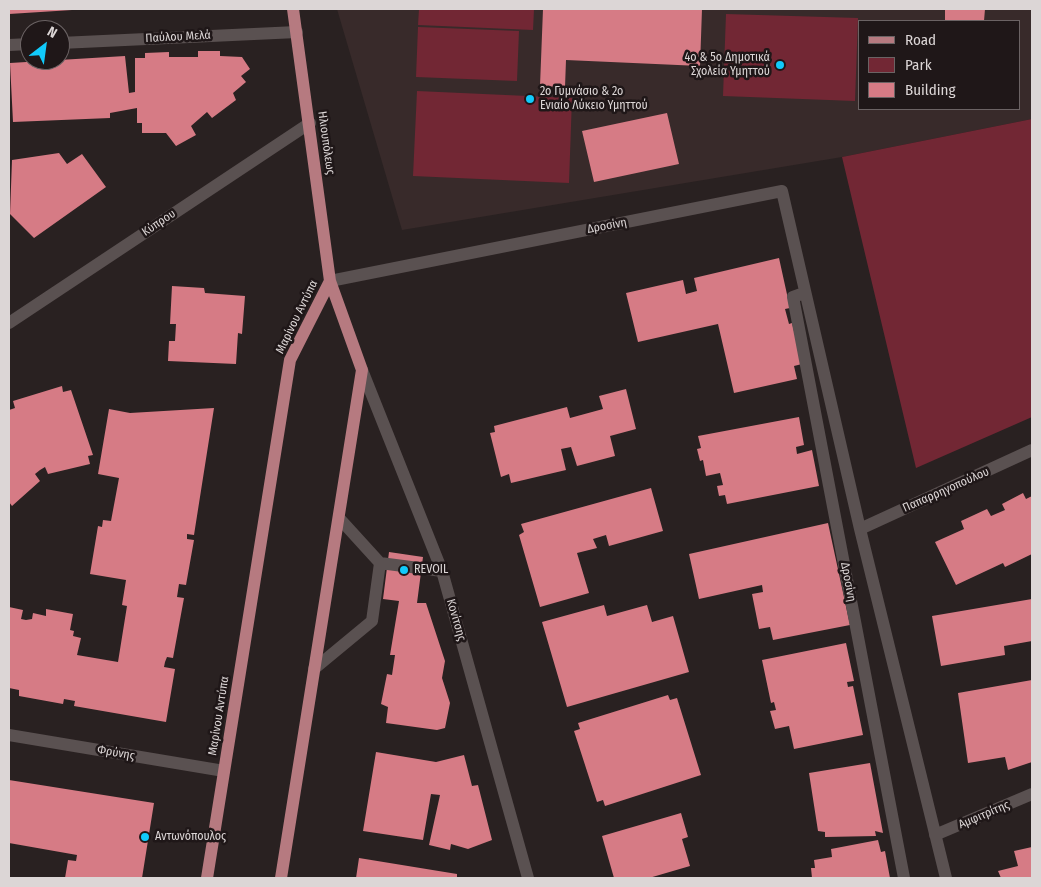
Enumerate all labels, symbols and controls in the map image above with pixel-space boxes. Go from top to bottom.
north arrow [20,20,70,70]
legend [858,20,1021,110]
text: N [44,23,60,42]
street label: Παύλου Μελά [145,28,211,46]
text: Road [905,31,936,49]
place label: 4ο & 5ο Δημοτικά Σχολεία Υμηττού [685,51,770,79]
text: Park [905,56,932,74]
marker: 4ο & 5ο Δημοτικά Σχολεία Υμηττού [774,59,786,71]
text: Building [905,81,956,99]
place label: 2ο Γυμνάσιο & 2ο Ενιαίο Λύκειο Υμηττού [540,85,648,113]
marker: 2ο Γυμνάσιο & 2ο Ενιαίο Λύκειο Υμηττού [524,93,536,105]
street label: Ηλιουπόλεως [314,110,338,176]
street label: Κύπρου [139,207,179,239]
street label: Δροσίνη [586,215,628,237]
street label: Μαρίνου Αντύπα [273,278,321,356]
street label: Παπαρρηγοπούλου [901,464,991,516]
street label: Δροσίνη [837,561,859,603]
place label: REVOIL [414,563,448,577]
marker: REVOIL [398,564,410,576]
street label: Κονίτσης [443,597,469,643]
street label: Μαρίνου Αντύπα [206,675,232,757]
street label: Φρύνης [96,743,136,763]
street label: Αμφιτρίτης [956,798,1012,832]
place label: Αντωνόπουλος [155,830,226,844]
marker: Αντωνόπουλος [139,831,151,843]

